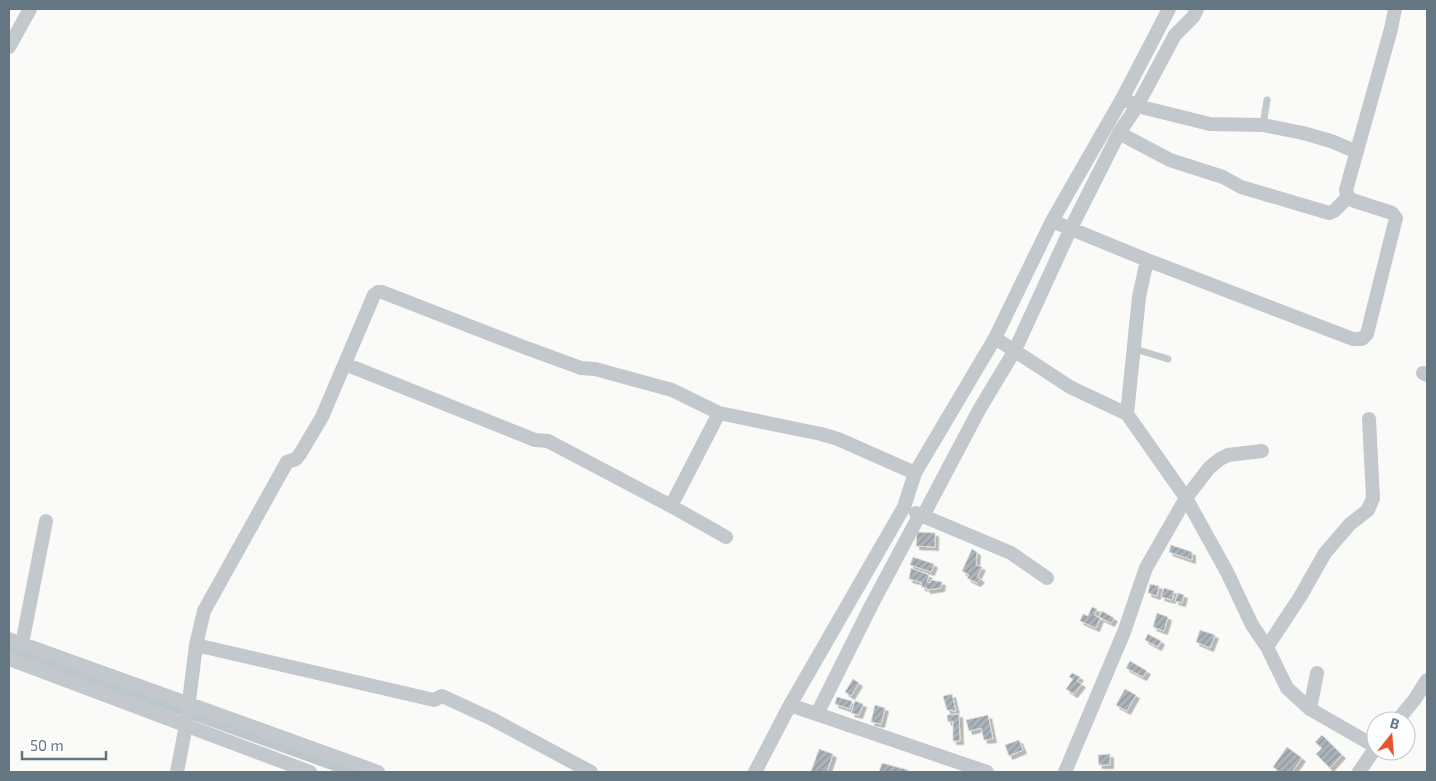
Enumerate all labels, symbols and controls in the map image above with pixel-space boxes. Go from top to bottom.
north arrow [1366,711,1416,761]
text: B [1388,714,1402,733]
scale bar [22,728,106,760]
text: 50 m [30,736,64,754]

